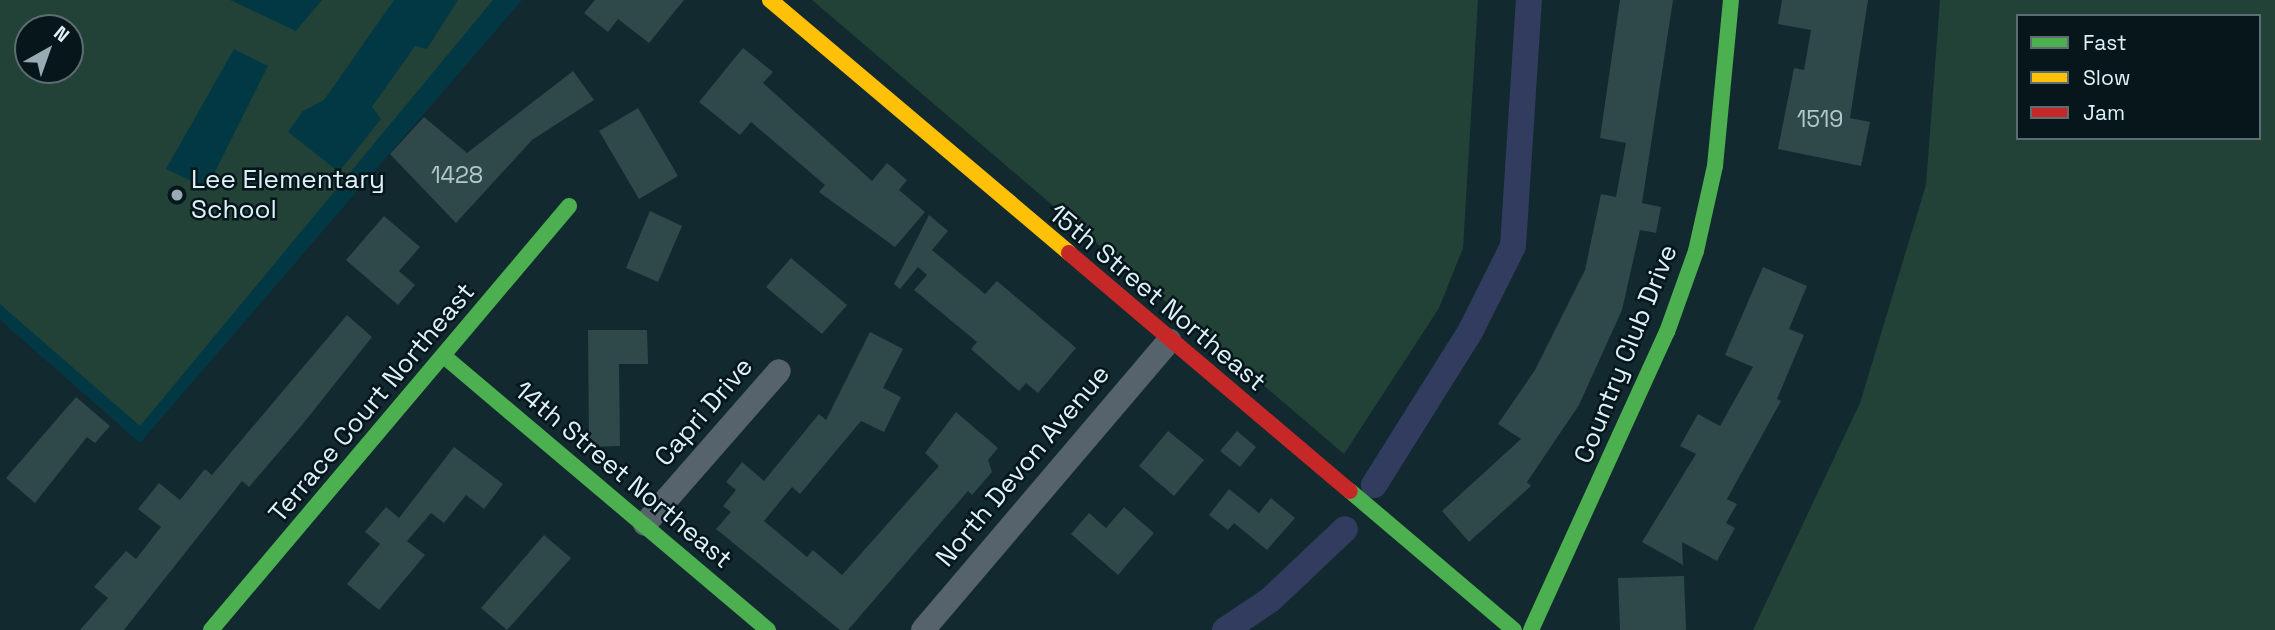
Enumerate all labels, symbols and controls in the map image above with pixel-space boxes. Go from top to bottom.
north arrow [14,14,84,84]
legend [2016,14,2261,140]
text: N [49,20,74,48]
text: Fast [2083,29,2127,56]
text: Slow [2083,64,2131,91]
text: Jam [2083,99,2125,126]
house number: 1519 [1797,105,1843,133]
house number: 1428 [431,161,483,189]
place label: Lee Elementary School [191,164,385,226]
marker: Lee Elementary School [169,187,185,203]
street label: 15th Street Northeast [1042,198,1272,398]
street label: Country Club Drive [1568,240,1684,468]
street label: Terrace Court Northeast [263,277,481,529]
street label: Capri Drive [648,351,760,473]
street label: North Devon Avenue [929,359,1117,573]
street label: 14th Street Northeast [508,375,738,575]

